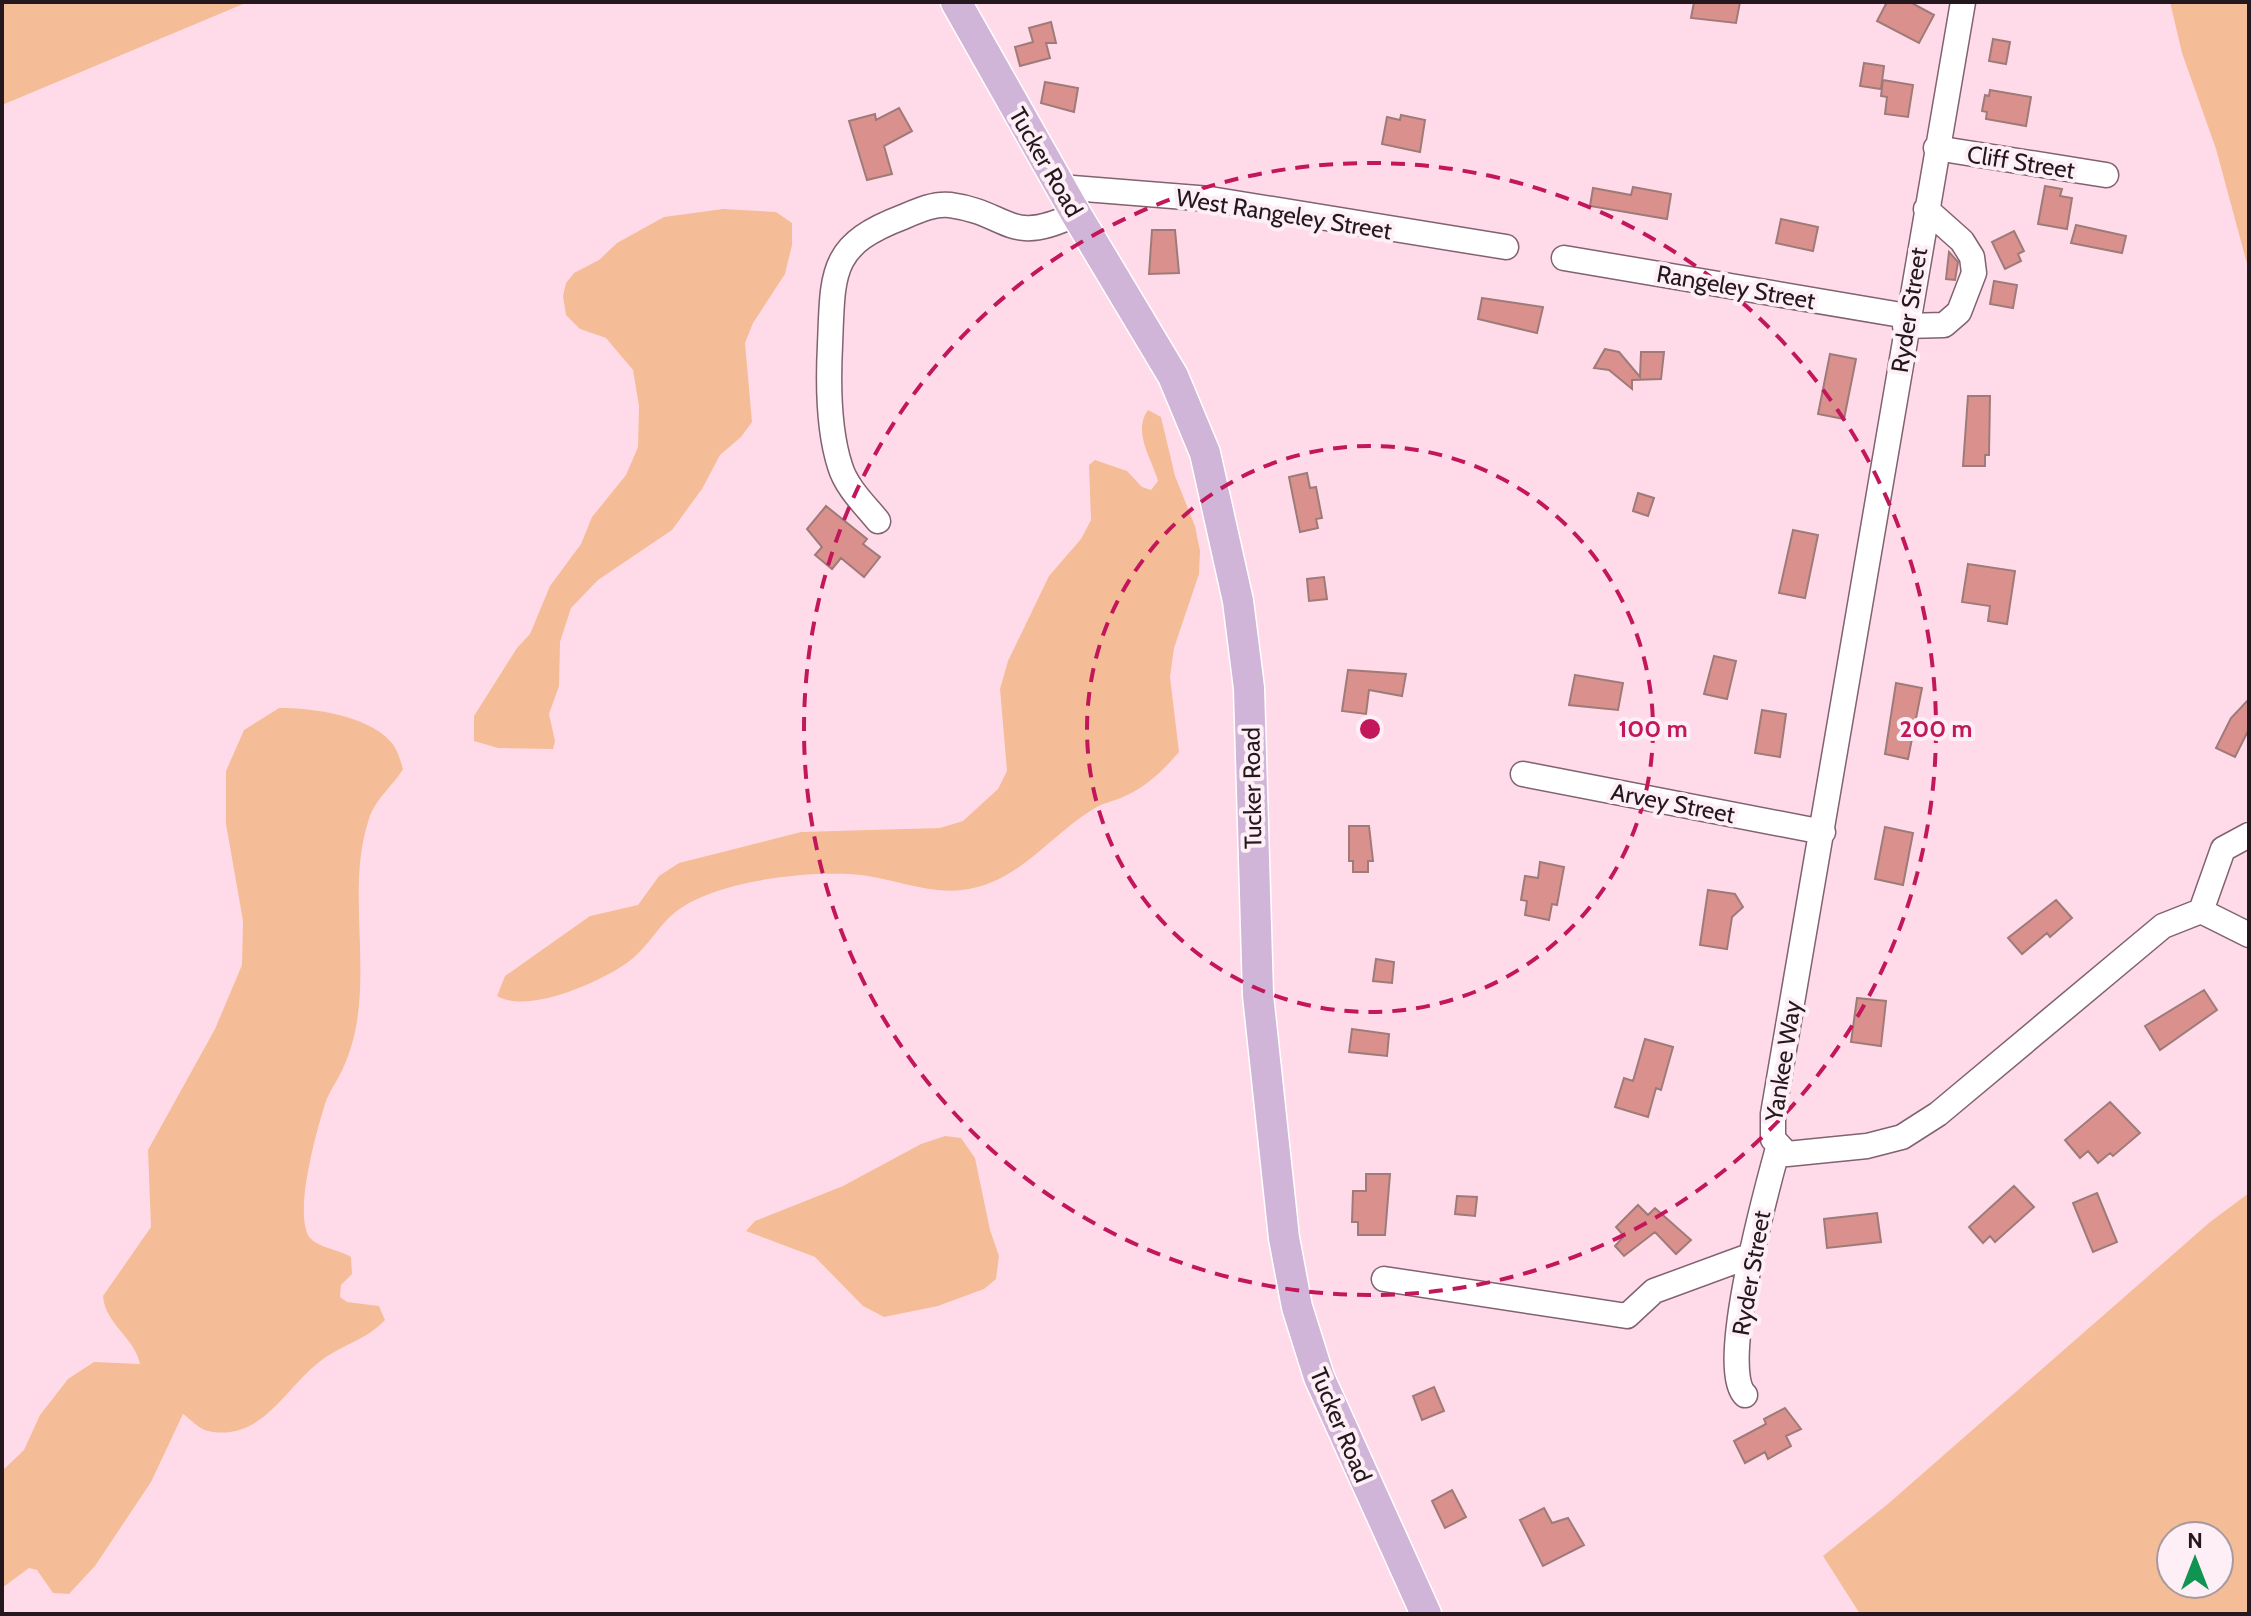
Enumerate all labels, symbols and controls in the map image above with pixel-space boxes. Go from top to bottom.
street label: Tucker Road [1003,102,1089,222]
street label: Cliff Street [1965,139,2077,185]
street label: West Rangeley Street [1174,183,1394,245]
street label: Ryder Street [1885,245,1933,375]
street label: Rangeley Street [1654,259,1818,315]
text: 100 m [1618,714,1688,743]
text: 200 m [1900,714,1972,743]
centre of rings [1356,715,1384,743]
street label: Tucker Road [1236,727,1268,849]
street label: Arvey Street [1609,777,1737,829]
street label: Yankee Way [1759,998,1807,1125]
street label: Ryder Street [1726,1208,1776,1338]
street label: Tucker Road [1304,1363,1378,1487]
north arrow [2155,1520,2235,1600]
text: N [2187,1527,2203,1554]

